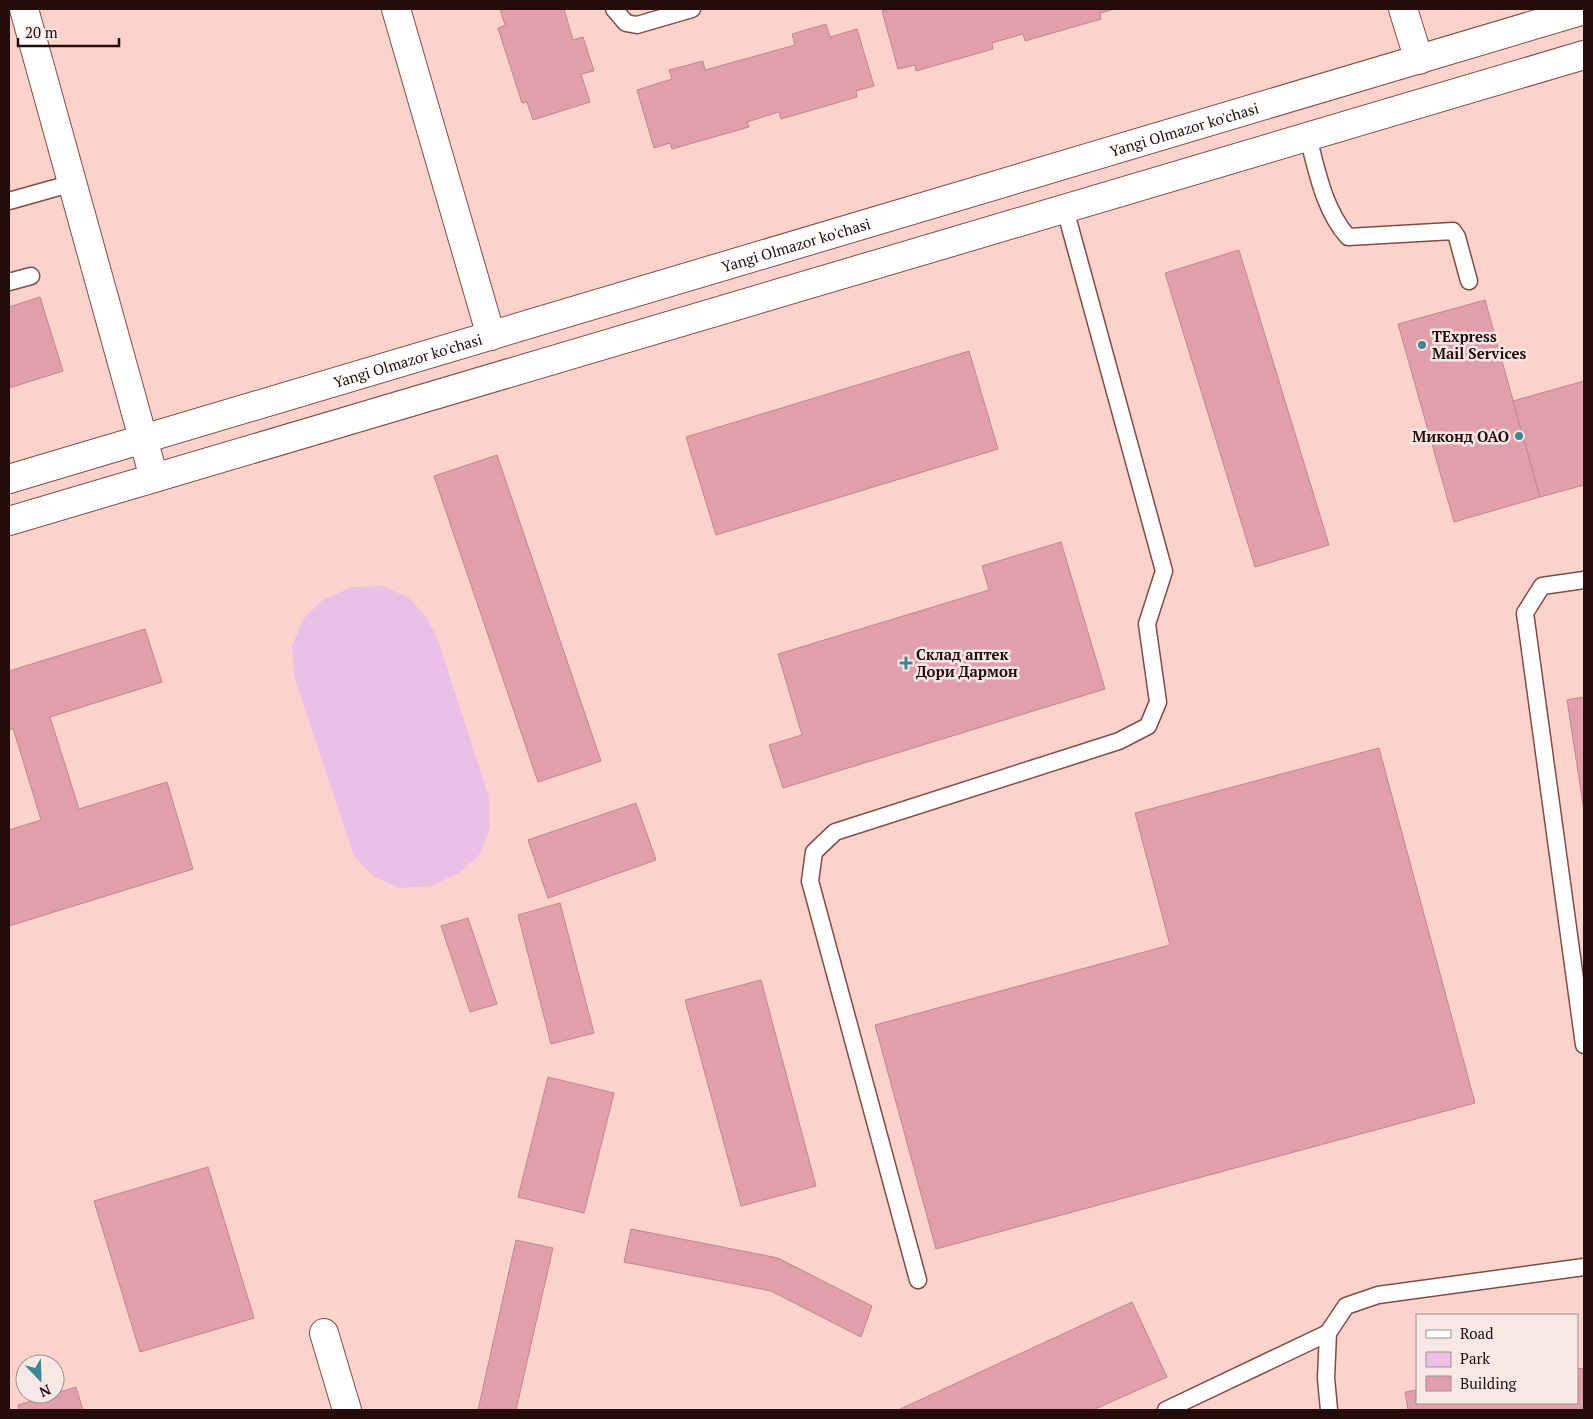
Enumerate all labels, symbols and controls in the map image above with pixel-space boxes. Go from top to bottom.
scale bar [18,15,119,47]
text: 20 m [25,22,58,42]
street label: Yangi Olmazor ko'chasi [1107,97,1261,161]
street label: Yangi Olmazor ko'chasi [719,213,873,276]
place label: TExpress Mail Services [1432,326,1526,363]
street label: Yangi Olmazor ko'chasi [331,329,485,392]
marker: TExpress Mail Services [1416,339,1428,351]
place label: Миконд ОАО [1412,426,1509,446]
marker: Миконд ОАО [1513,430,1525,442]
place label: Склад аптек Дори Дармон [916,644,1018,681]
marker: Склад аптек Дори Дармон [900,657,912,669]
legend [1416,1314,1578,1404]
text: Road [1460,1323,1493,1343]
text: Park [1460,1348,1490,1368]
north arrow [15,1354,65,1404]
text: Building [1460,1373,1518,1393]
text: N [36,1381,54,1402]

